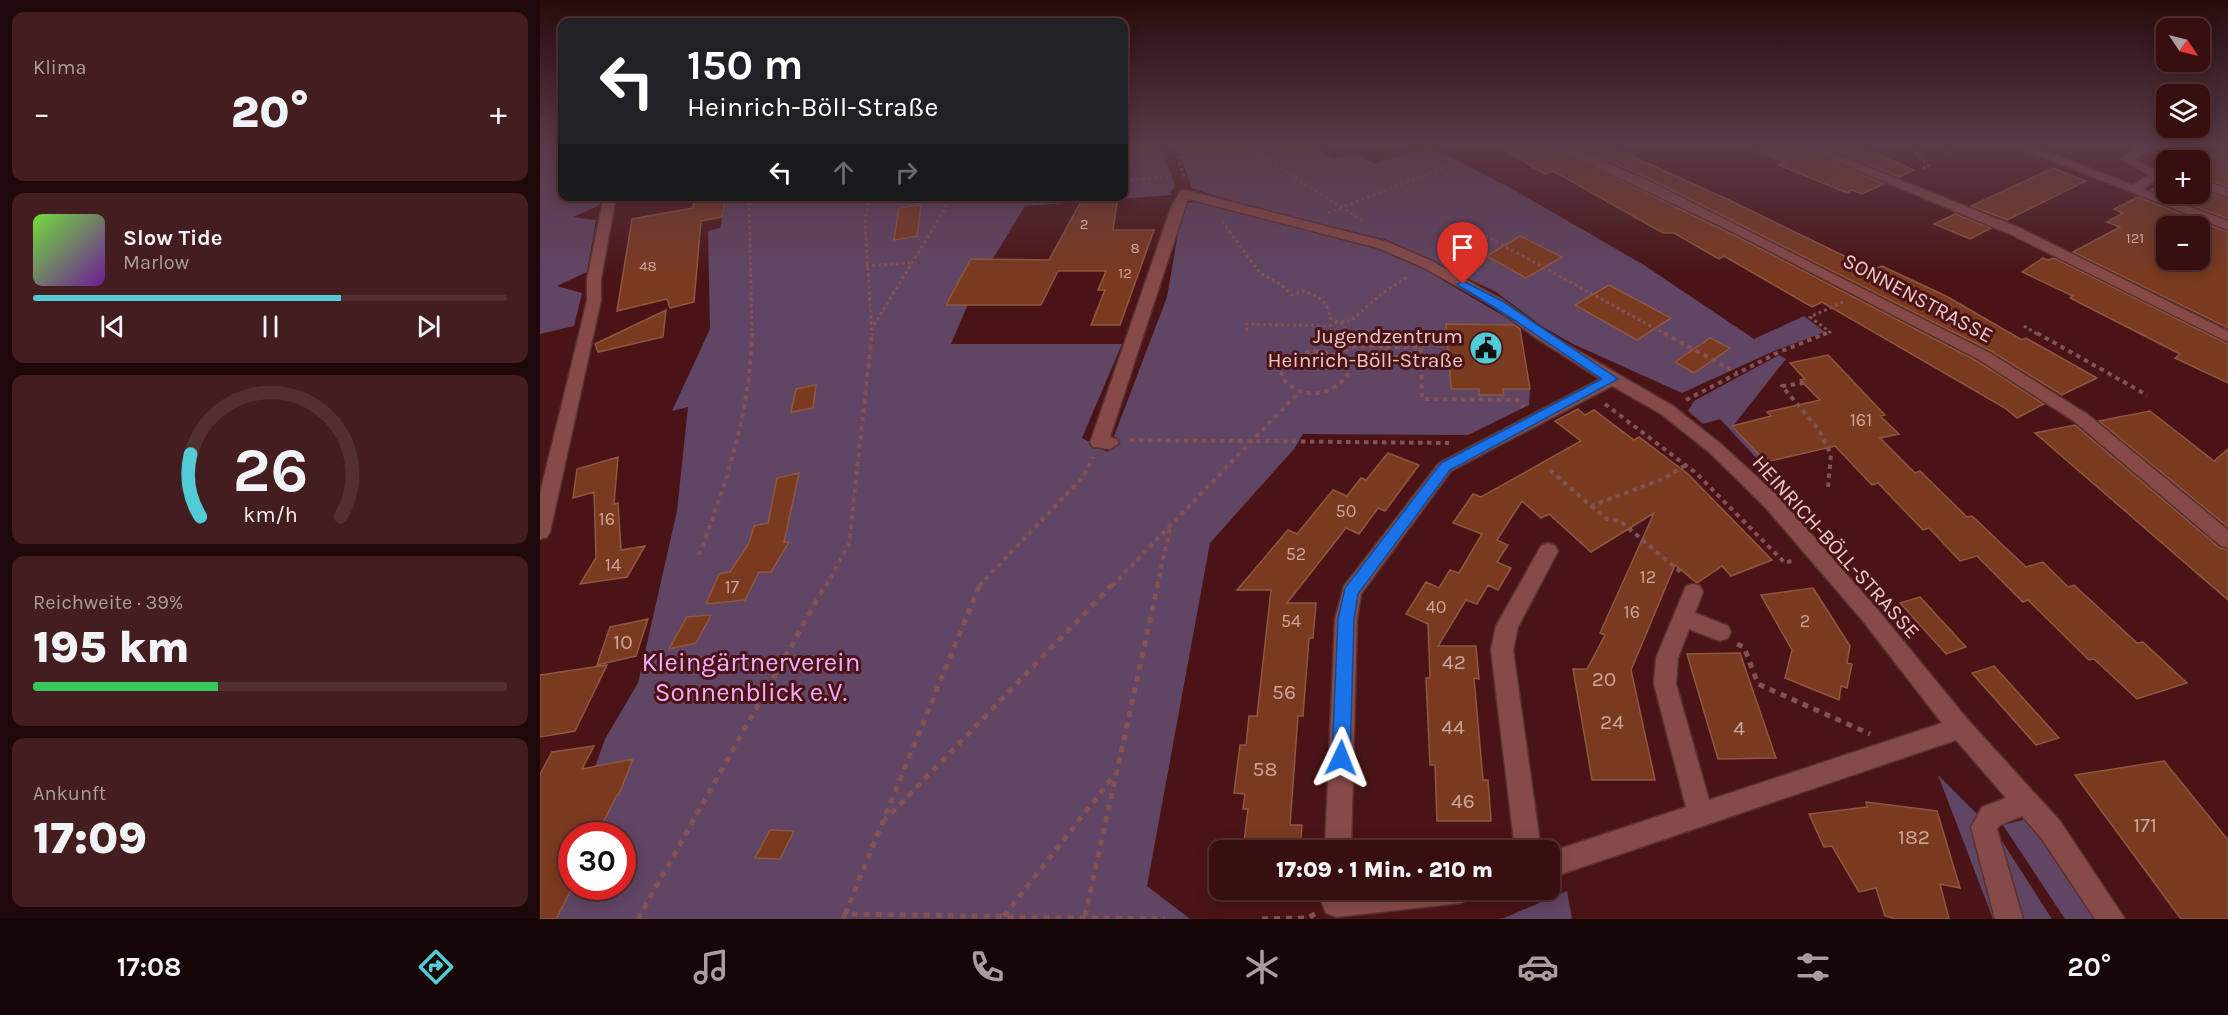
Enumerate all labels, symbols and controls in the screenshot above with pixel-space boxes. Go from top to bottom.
north arrow [2156,18,2210,72]
map controls [2156,18,2210,270]
text: 150 m [687,40,803,90]
icon: left [588,42,666,120]
text: Klima [33,56,86,79]
button: layers [2156,84,2210,138]
text: 20° [231,86,309,138]
text: Heinrich-Böll-Straße [687,91,938,123]
text: − [33,94,50,132]
text: + [490,94,507,132]
button: + [2156,150,2210,204]
icon: left [764,156,797,189]
icon: ahead [827,156,860,189]
icon: right [890,156,923,189]
house number: 2 [1080,215,1088,233]
button: − [2156,216,2210,270]
pin [1437,222,1488,284]
text: Slow Tide [123,225,223,251]
house number: 121 [2126,229,2144,247]
icon: arrive [1446,231,1479,264]
house number: 8 [1130,239,1140,257]
street label: SONNENSTRASSE [1839,248,1997,348]
text: Marlow [123,251,189,274]
house number: 48 [639,257,657,275]
house number: 12 [1118,264,1132,282]
icon: previous [96,310,129,343]
icon: pause [254,310,287,343]
icon: next [412,310,445,343]
place label: Jugendzentrum Heinrich-Böll-Straße [1268,324,1463,372]
public building icon: Jugendzentrum Heinrich-Böll-Straße [1468,330,1504,366]
house number: 161 [1850,409,1872,431]
text: 26 [232,434,308,507]
street label: HEINRICH-BÖLL-STRASSE [1747,451,1925,643]
house number: 50 [1336,500,1356,522]
text: km/h [243,502,297,527]
house number: 16 [599,508,615,530]
house number: 52 [1286,543,1306,565]
house number: 14 [605,554,621,576]
house number: 12 [1640,566,1656,588]
house number: 17 [725,576,740,598]
text: Reichweite · 39% [33,591,183,614]
house number: 40 [1426,596,1446,618]
house number: 16 [1624,601,1640,623]
house number: 54 [1281,610,1301,632]
house number: 2 [1800,610,1810,632]
text: 195 km [33,621,190,673]
house number: 10 [613,630,633,654]
park label: Kleingärtnerverein Sonnenblick e.V. [641,647,861,708]
house number: 42 [1442,650,1466,674]
house number: 20 [1592,667,1616,691]
house number: 56 [1272,680,1296,704]
house number: 24 [1600,710,1624,734]
house number: 44 [1441,715,1465,739]
house number: 4 [1733,716,1745,740]
position arrow [1309,726,1373,790]
house number: 58 [1253,757,1277,781]
text: Ankunft [33,782,106,805]
house number: 46 [1451,789,1475,813]
text: 17:09 [33,812,147,864]
house number: 171 [2133,813,2157,837]
speed limit sign: 30 [558,822,636,900]
house number: 182 [1898,825,1930,849]
text: 17:09 · 1 Min. · 210 m [1276,857,1493,883]
icon: directions [415,946,457,988]
icon: music [690,946,732,988]
icon: phone [966,946,1008,988]
icon: climate [1241,946,1283,988]
icon: car [1517,946,1559,988]
icon: filters [1792,946,1834,988]
text: 17:08 [117,951,182,983]
text: 20° [2067,951,2111,983]

